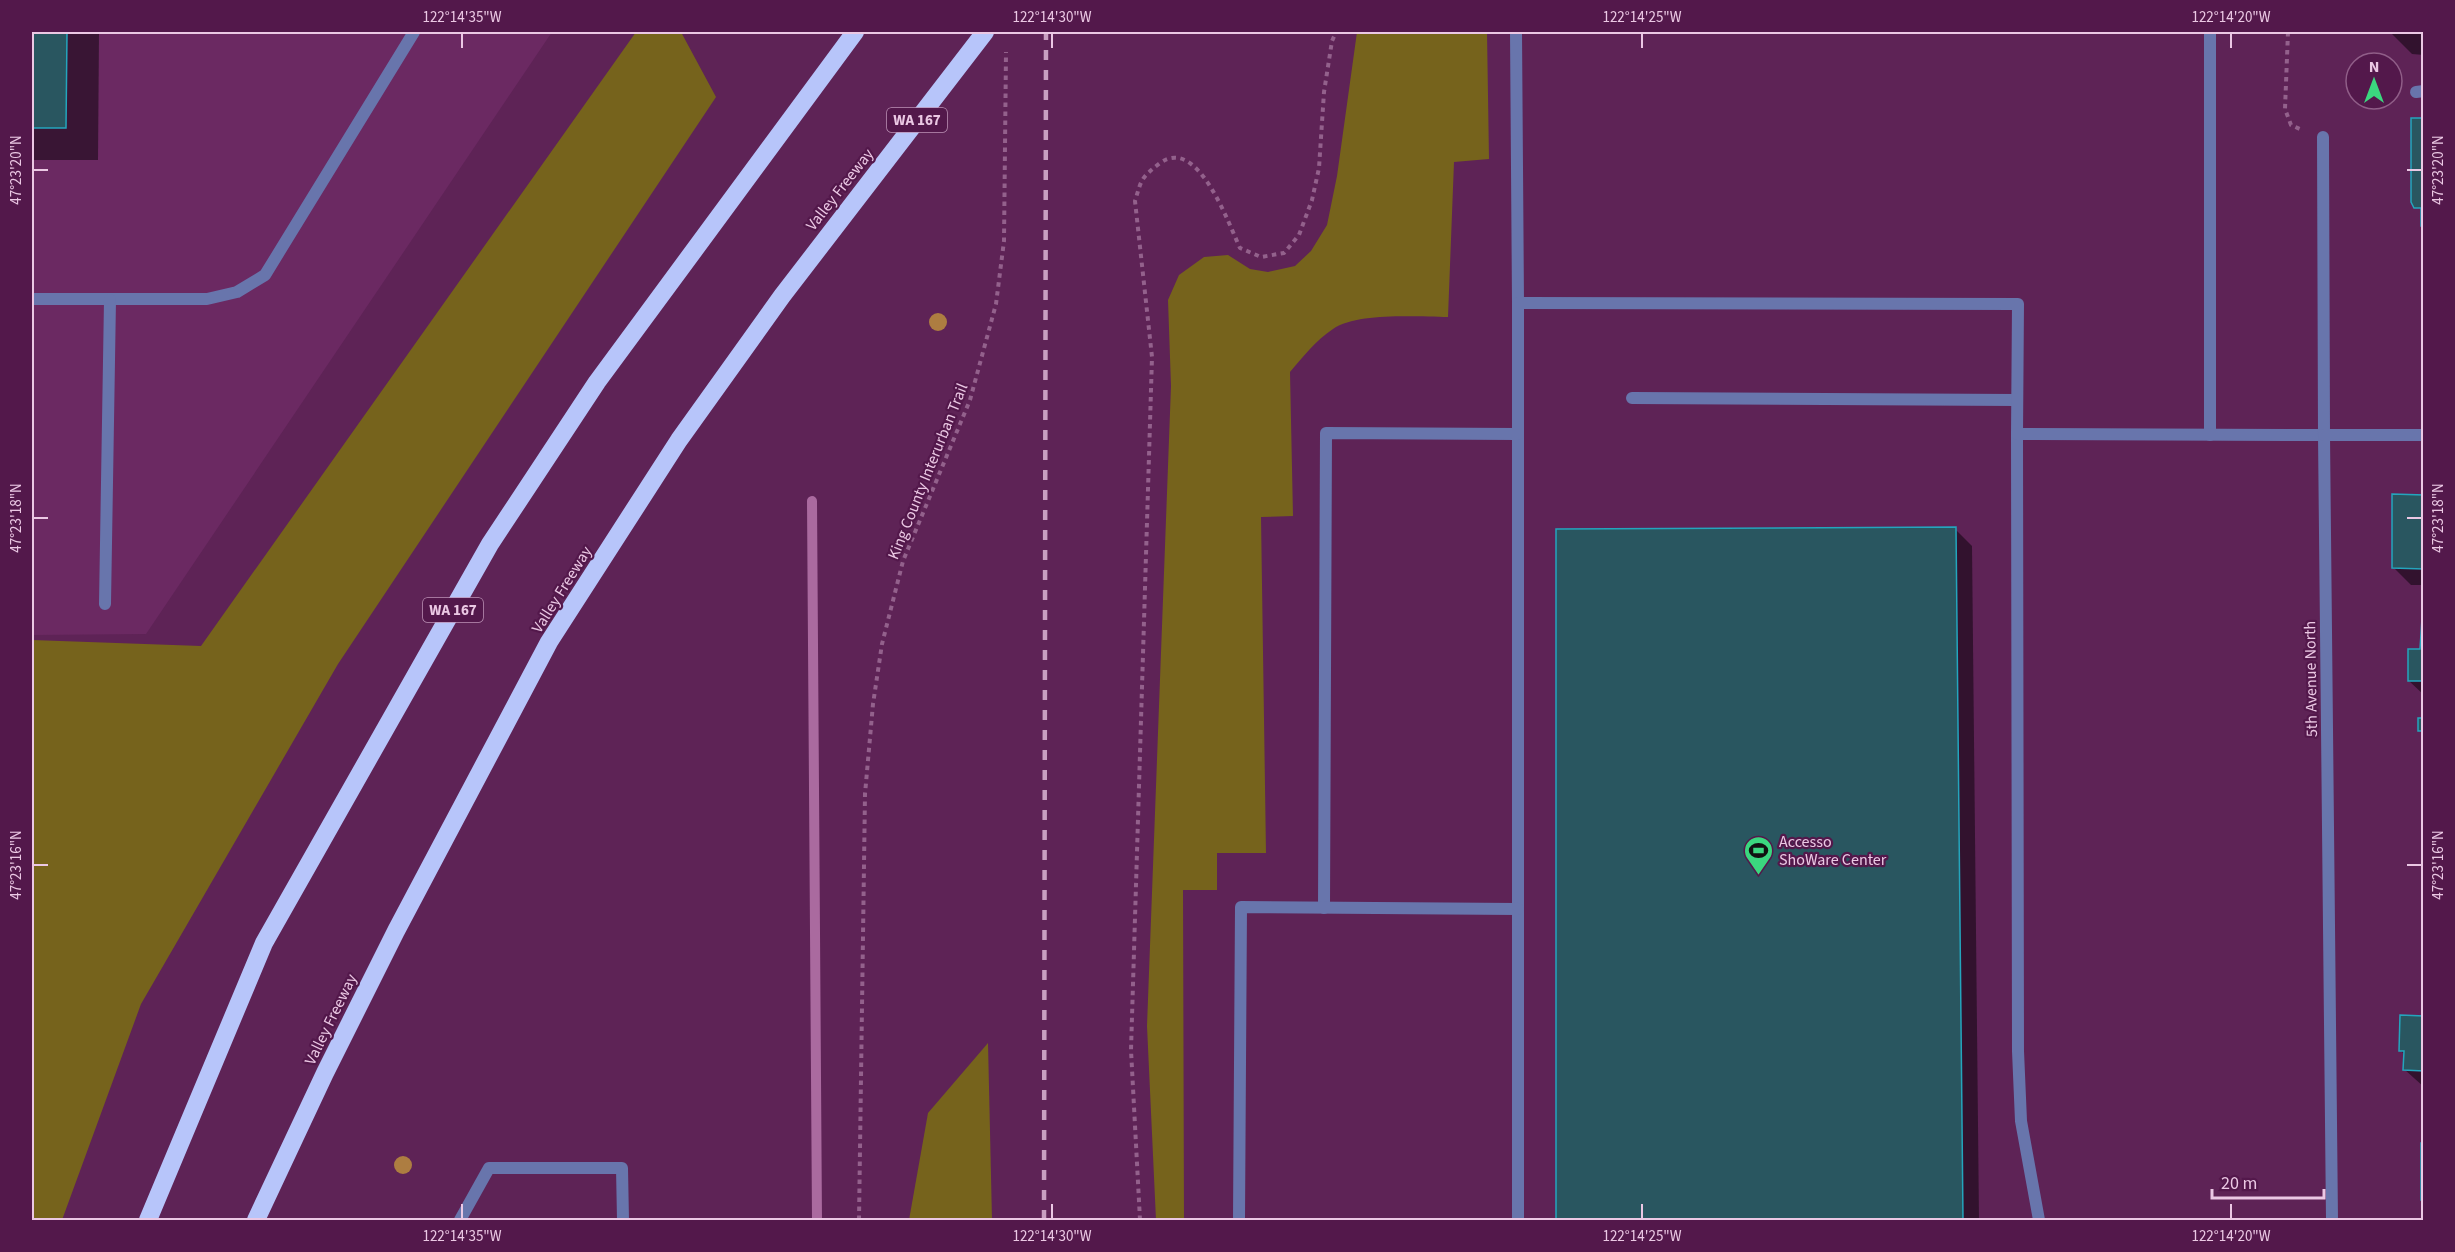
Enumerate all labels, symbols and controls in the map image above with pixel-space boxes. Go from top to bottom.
text: 122°14'35"W [422,7,502,28]
text: 122°14'30"W [1012,7,1092,28]
text: 122°14'25"W [1602,7,1682,28]
text: 122°14'20"W [2191,7,2271,28]
north arrow [2344,51,2404,111]
text: N [2369,56,2379,78]
road number: WA 167 [887,108,947,132]
text: 47°23'20"N [6,135,27,205]
text: 47°23'20"N [2428,135,2449,205]
street label: Valley Freeway [801,144,879,235]
street label: King County Interurban Trail [882,380,973,563]
text: 47°23'18"N [6,483,27,553]
text: 47°23'18"N [2428,483,2449,553]
street label: Valley Freeway [526,541,598,637]
road number: WA 167 [423,598,483,622]
street label: 5th Avenue North [2299,621,2323,737]
text: 47°23'16"N [6,830,27,900]
text: 47°23'16"N [2428,830,2449,900]
place label: Accesso ShoWare Center [1779,831,1887,871]
sports icon: Accesso ShoWare Center [1742,834,1774,876]
street label: Valley Freeway [299,970,363,1069]
scale bar [2212,1162,2324,1200]
text: 20 m [2221,1171,2257,1196]
text: 122°14'35"W [422,1226,502,1247]
text: 122°14'30"W [1012,1226,1092,1247]
text: 122°14'25"W [1602,1226,1682,1247]
text: 122°14'20"W [2191,1226,2271,1247]

